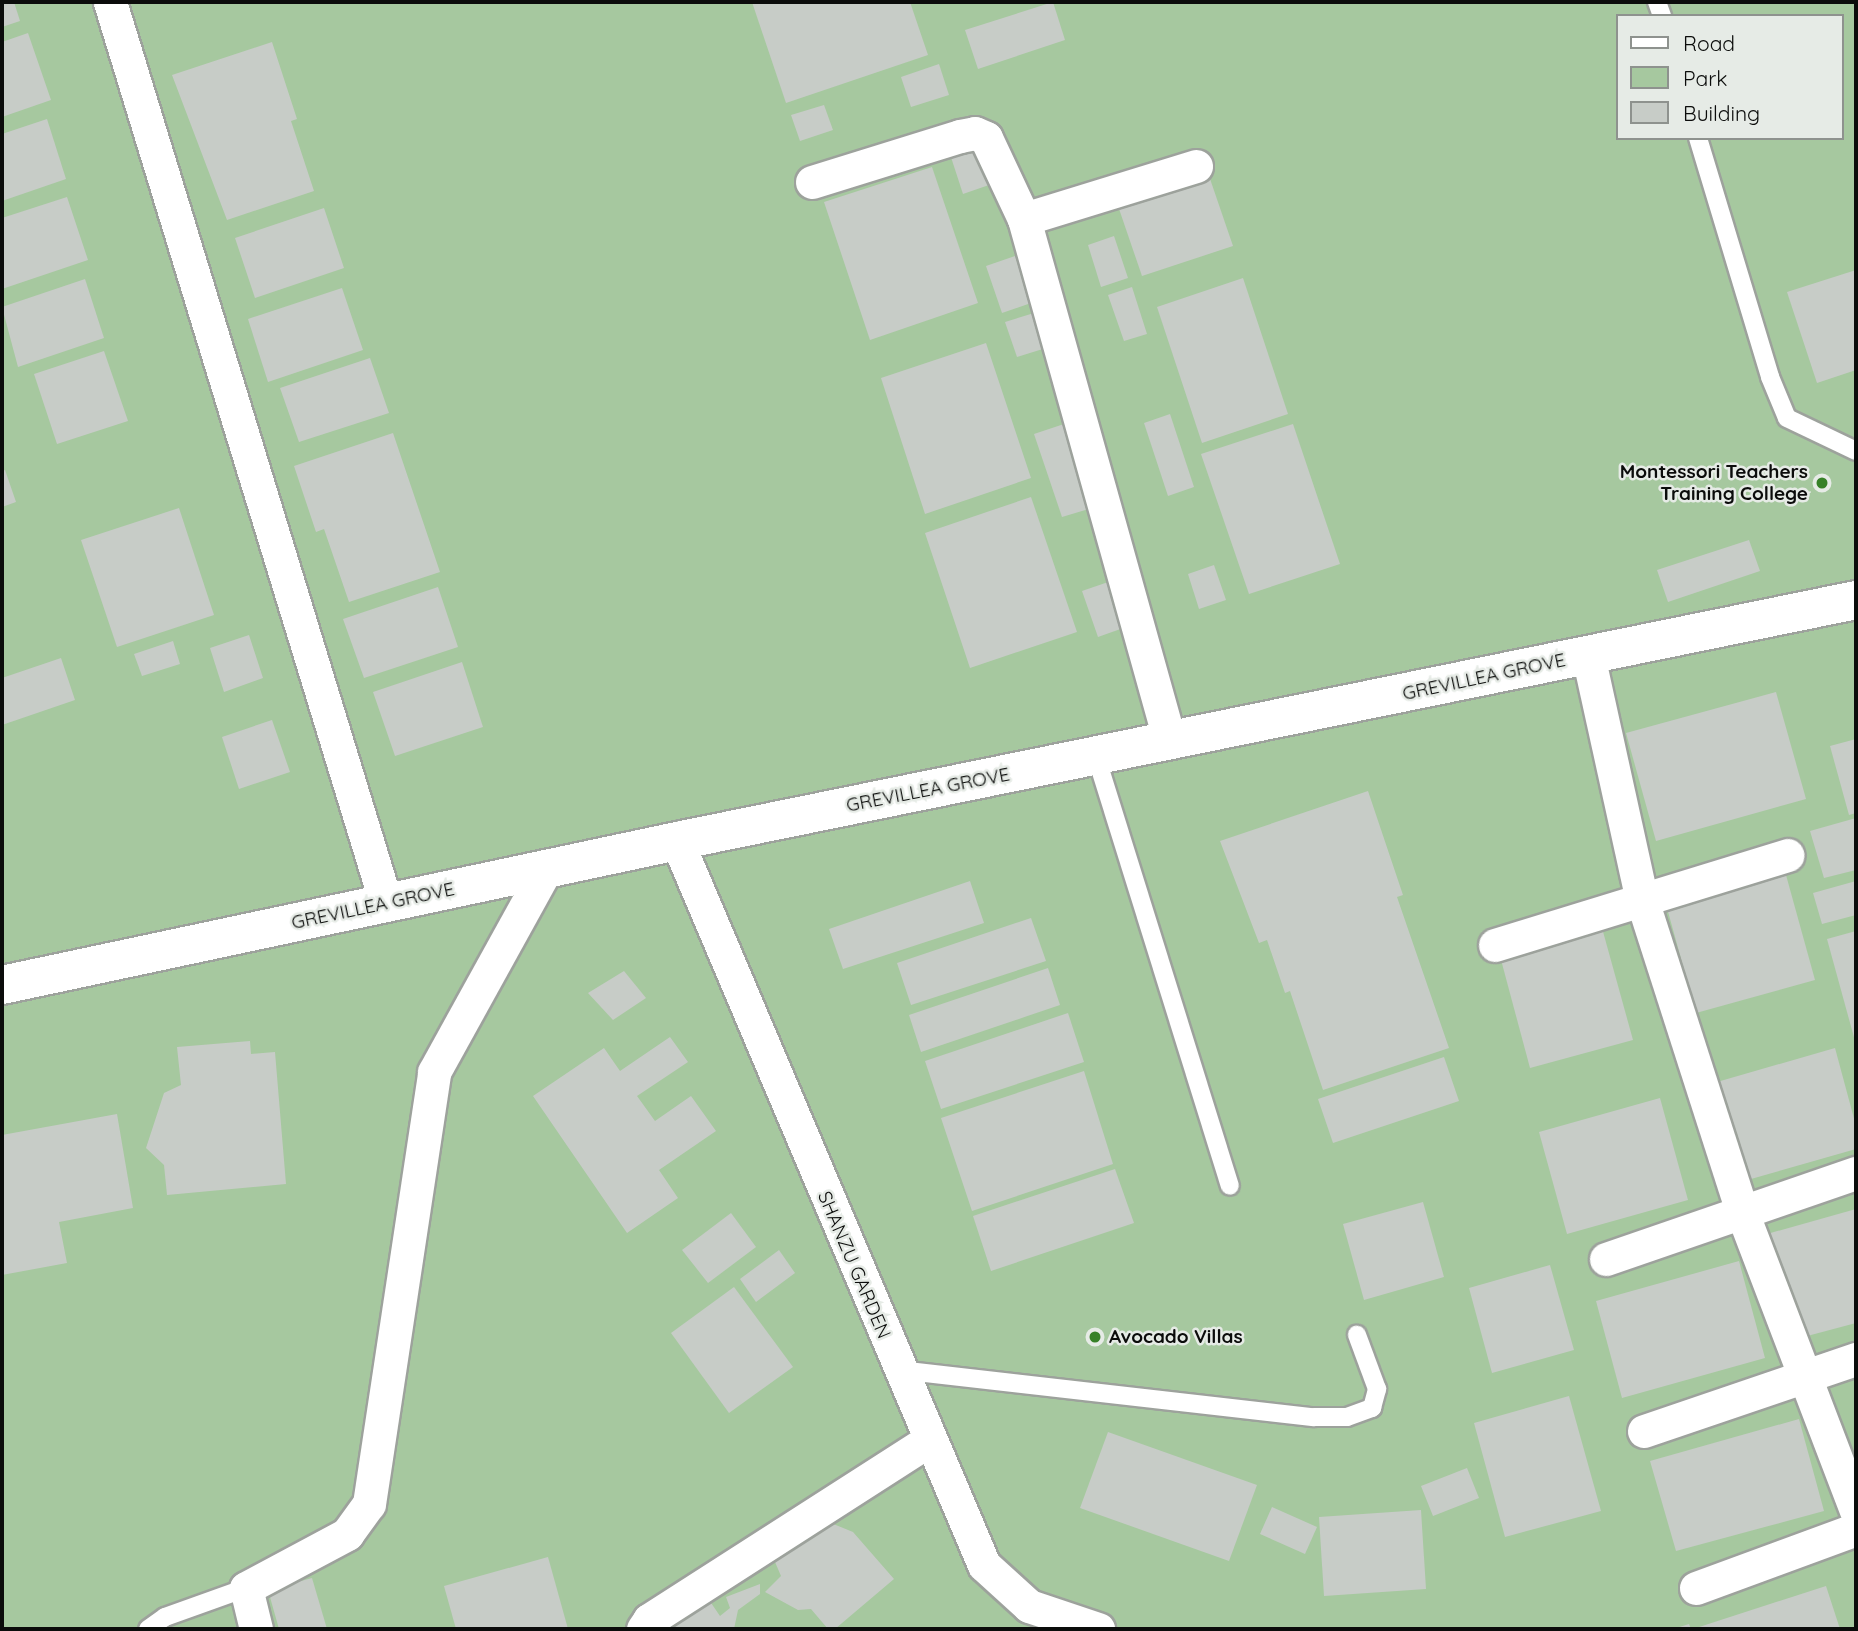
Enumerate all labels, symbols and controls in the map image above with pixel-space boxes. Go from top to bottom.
legend [1616,14,1844,140]
text: Road [1683,30,1735,56]
text: Park [1683,65,1727,91]
text: Building [1683,100,1760,126]
place label: Montessori Teachers Training College [1620,461,1808,505]
marker: Montessori Teachers Training College [1814,475,1830,491]
street label: GREVILLEA GROVE [1400,649,1568,705]
street label: GREVILLEA GROVE [844,763,1012,817]
street label: GREVILLEA GROVE [289,878,457,934]
street label: SHANZU GARDEN [813,1188,895,1342]
place label: Avocado Villas [1109,1326,1243,1348]
marker: Avocado Villas [1087,1329,1103,1345]

